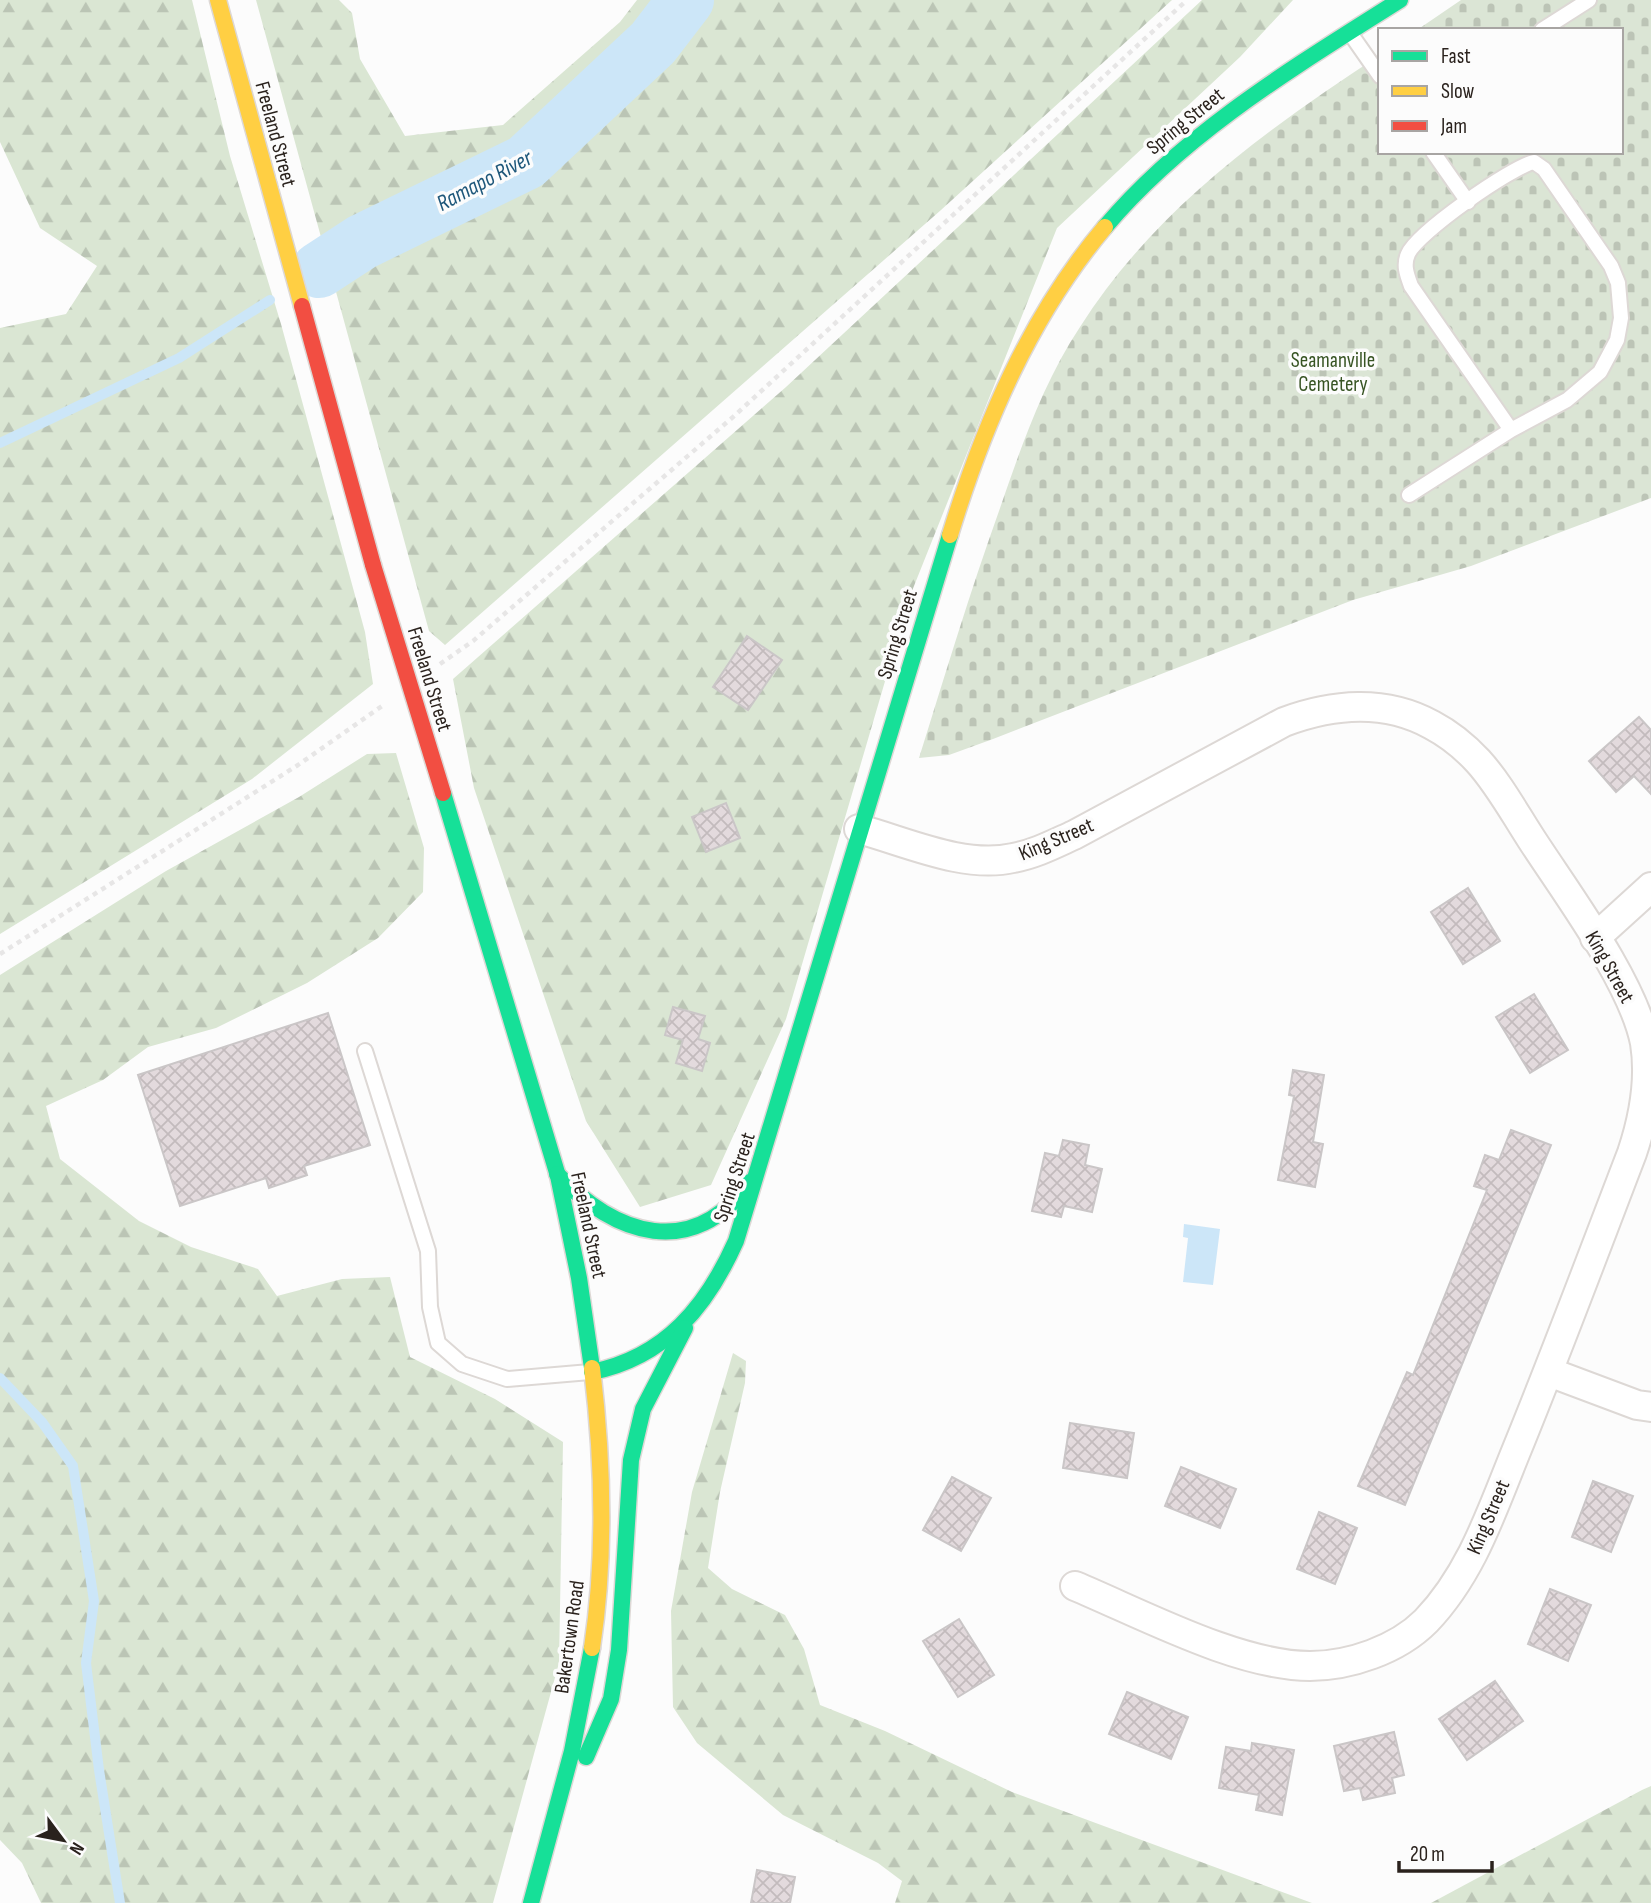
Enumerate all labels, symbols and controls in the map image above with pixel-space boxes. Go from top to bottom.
legend [1378,28,1623,154]
text: Fast [1441,44,1471,69]
street label: Freeland Street [249,79,302,189]
text: Slow [1441,79,1475,104]
street label: Spring Street [1141,83,1229,160]
text: Jam [1440,114,1467,139]
water label: Ramapo River [432,143,538,218]
park label: Seamanville Cemetery [1291,348,1375,397]
street label: Spring Street [872,586,923,682]
street label: Freeland Street [402,624,457,734]
street label: King Street [1015,813,1097,866]
street label: King Street [1580,927,1640,1008]
street label: Spring Street [708,1129,761,1225]
street label: Freeland Street [565,1170,612,1280]
street label: King Street [1462,1476,1515,1558]
street label: Bakertown Road [549,1579,590,1695]
north arrow [28,1805,98,1875]
scale bar [1399,1829,1492,1873]
text: N [64,1838,89,1859]
text: 20 m [1410,1842,1445,1867]

